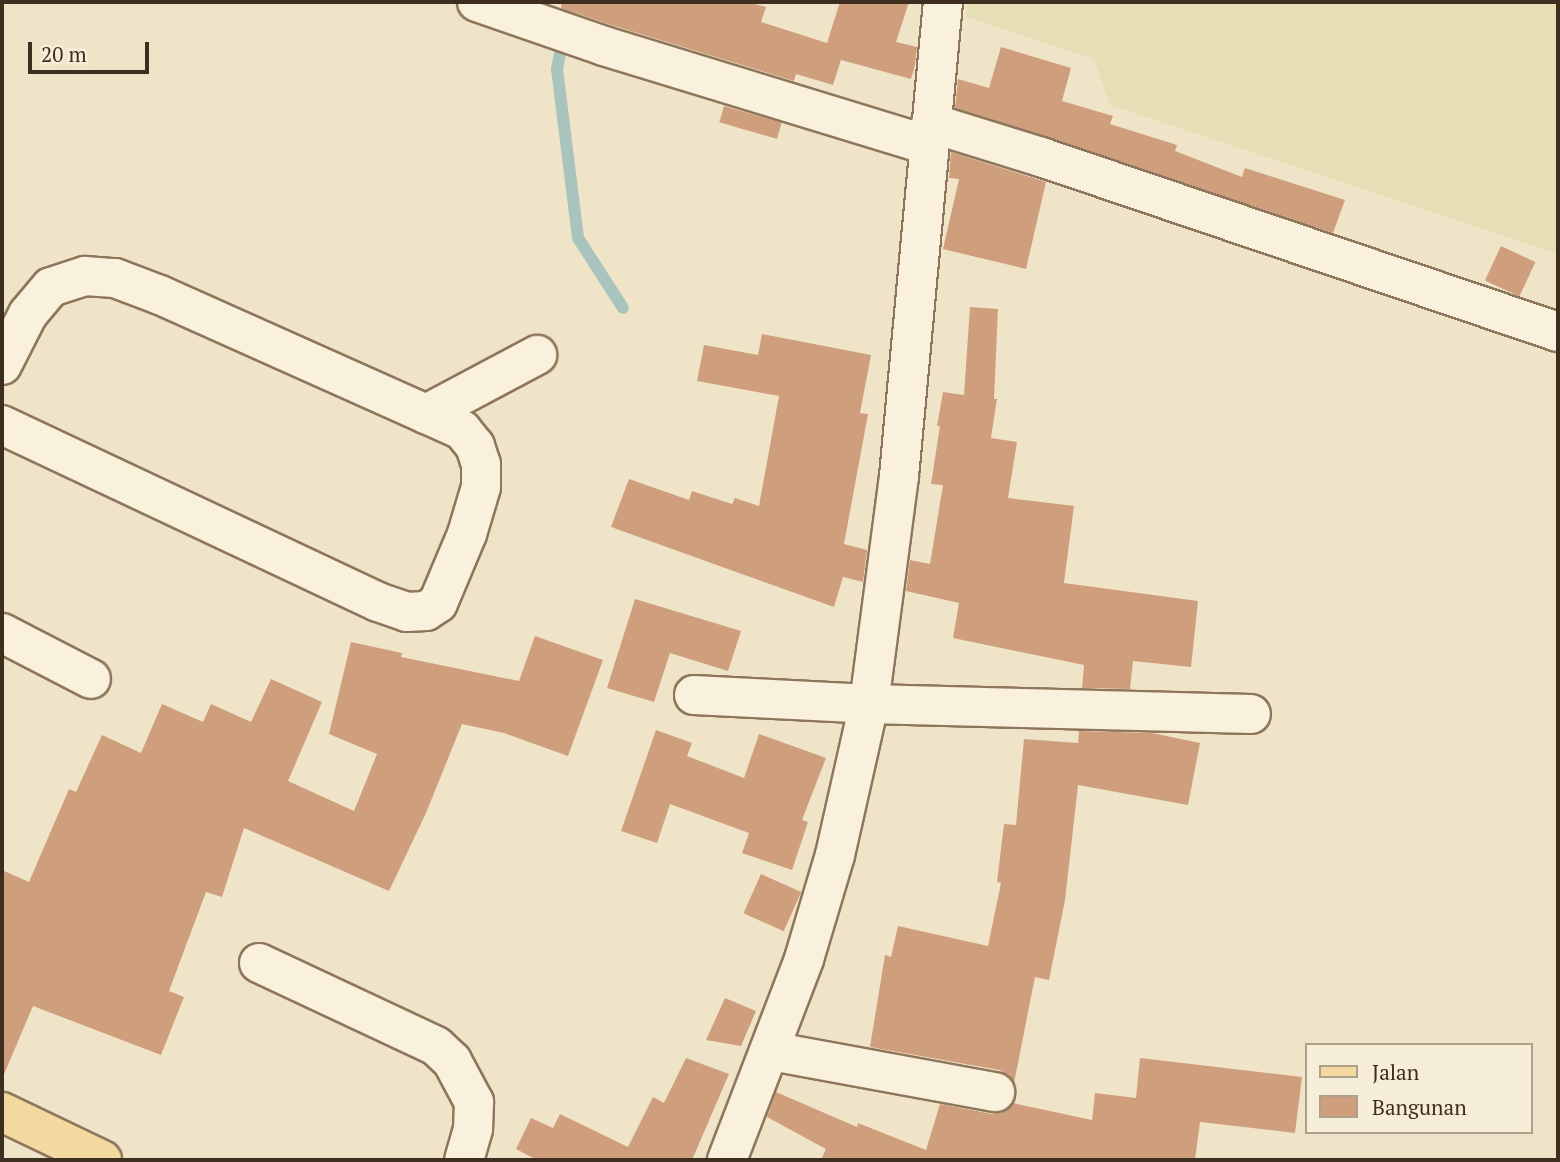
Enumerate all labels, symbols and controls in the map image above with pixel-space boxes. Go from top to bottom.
scale bar [32,28,152,72]
text: 20 m [41,40,87,68]
legend [1304,1043,1532,1134]
text: Jalan [1372,1058,1419,1086]
text: Bangunan [1372,1093,1467,1121]

